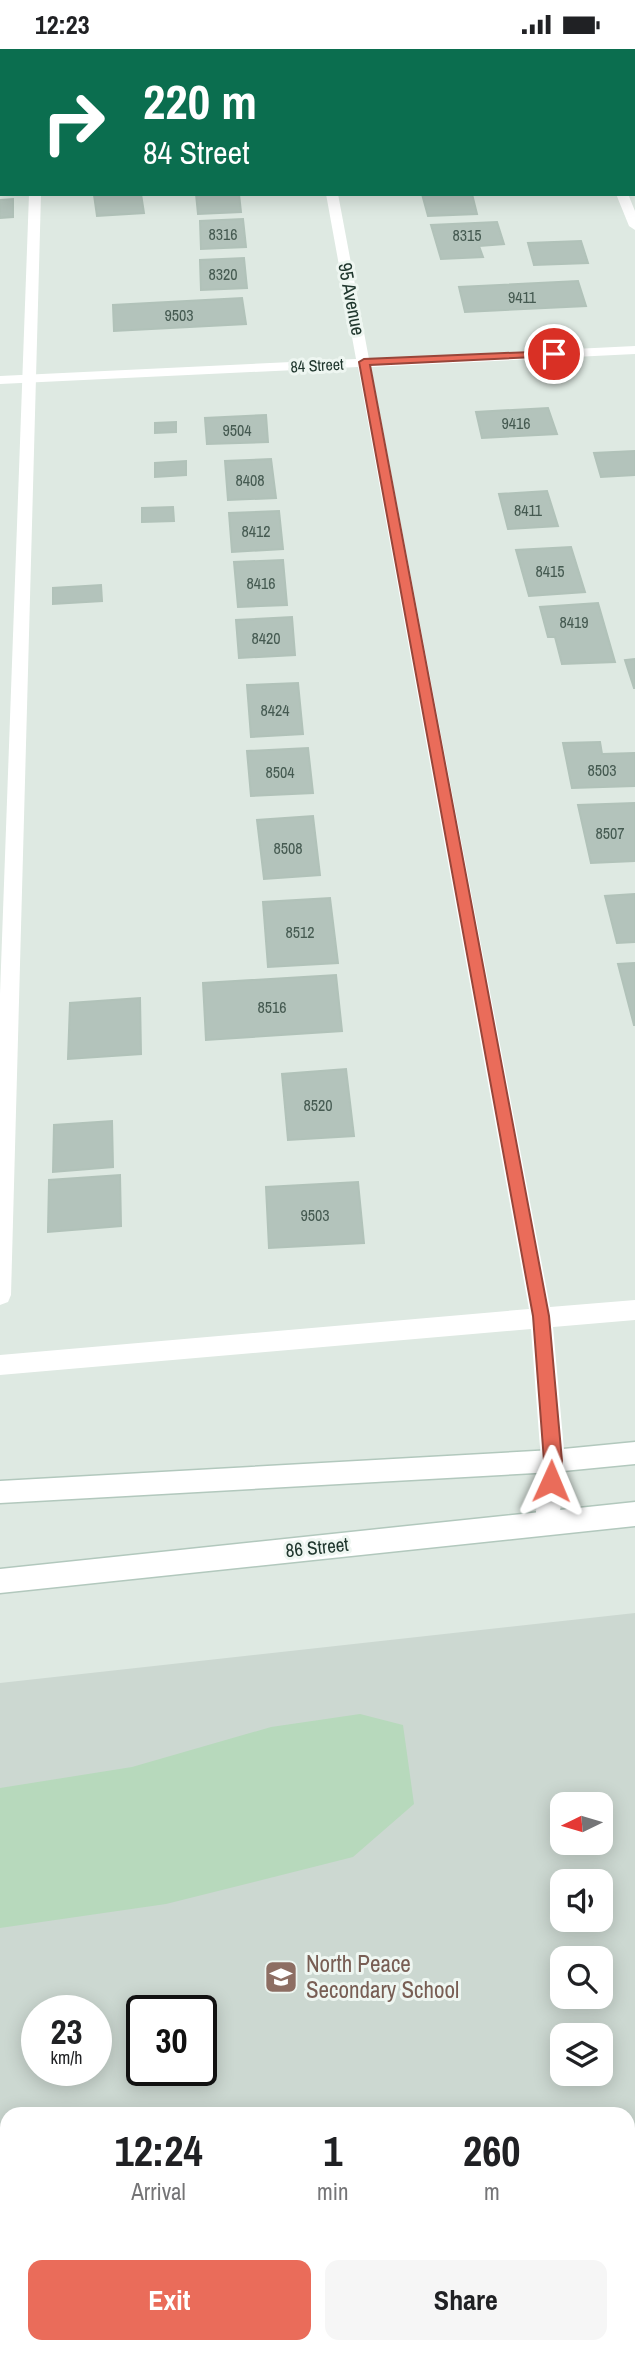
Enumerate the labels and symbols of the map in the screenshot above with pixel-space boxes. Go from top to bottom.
house number: 8316 [208,223,238,245]
house number: 8315 [452,224,482,246]
street label: 95 Avenue [332,260,372,338]
house number: 8320 [208,263,238,285]
house number: 9411 [508,286,537,308]
house number: 9503 [164,304,194,326]
pin [524,324,584,384]
street label: 84 Street [290,353,345,377]
house number: 9416 [501,412,531,434]
house number: 9504 [222,419,252,441]
house number: 8408 [235,469,265,491]
house number: 8411 [514,499,543,521]
house number: 8412 [241,520,271,542]
house number: 8415 [535,560,565,582]
house number: 8416 [246,572,276,594]
house number: 8419 [559,611,589,633]
house number: 8420 [251,627,281,649]
house number: 8424 [260,699,290,721]
house number: 8503 [587,759,617,781]
house number: 8504 [265,761,295,783]
house number: 8507 [595,822,625,844]
house number: 8508 [273,837,303,859]
house number: 8512 [285,921,315,943]
house number: 8516 [257,996,287,1018]
house number: 8520 [303,1094,333,1116]
house number: 9503 [300,1204,330,1226]
position arrow [514,1444,588,1518]
street label: 86 Street [284,1531,350,1563]
north arrow [550,1792,612,1855]
place label: North Peace Secondary School [306,1948,459,2005]
school or university icon: North Peace Secondary School [262,1958,300,1996]
speed limit sign: 30 [126,1995,217,2086]

